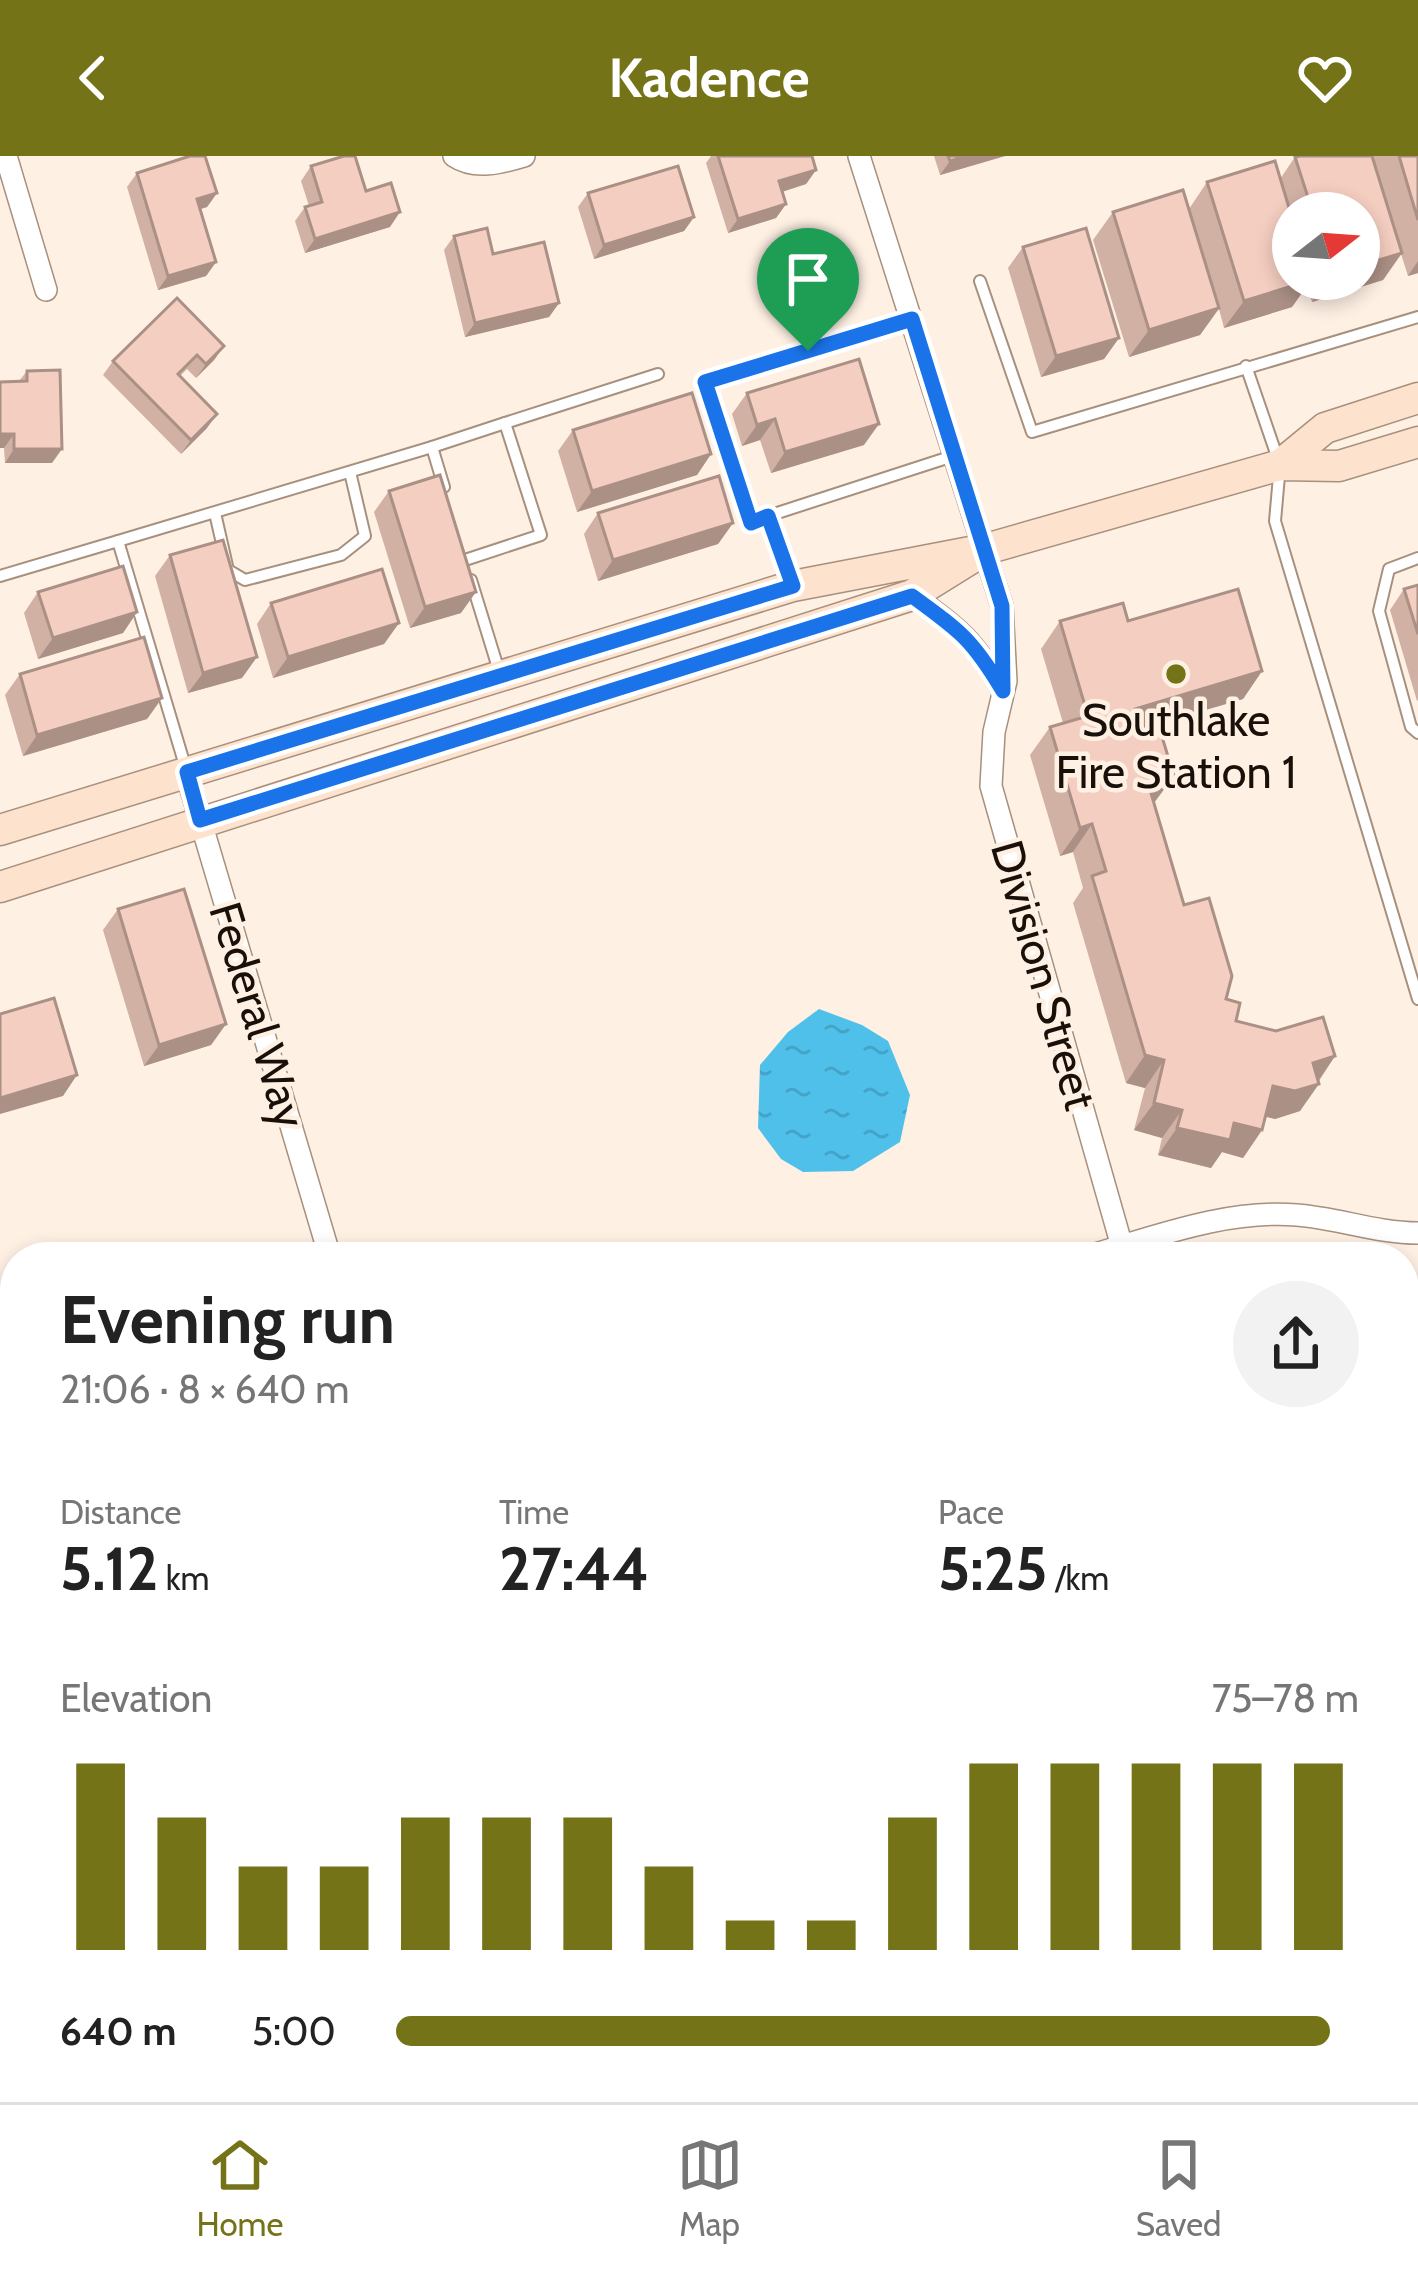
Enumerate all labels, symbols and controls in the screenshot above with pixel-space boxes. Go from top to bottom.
icon: back [60,45,126,111]
text: Kadence [608,45,810,111]
icon: heart [1292,45,1358,111]
north arrow [1272,192,1380,300]
map controls [1272,192,1380,300]
pin [757,228,859,351]
icon: arrive [775,246,841,312]
marker: Southlake Fire Station 1 [1163,661,1189,687]
place label: Southlake Fire Station 1 [1056,693,1296,799]
street label: Division Street [980,834,1108,1116]
street label: Federal Way [198,896,318,1135]
text: Evening run [60,1279,395,1360]
button: share [1233,1281,1359,1407]
text: 21:06 · 8 × 640 m [60,1365,349,1413]
text: Distance [60,1492,181,1532]
text: Time [499,1492,569,1532]
text: Pace [938,1492,1004,1532]
text: 5.12 [60,1532,158,1605]
text: 27:44 [499,1532,649,1605]
text: 5:25 [938,1532,1048,1605]
text: km [158,1558,210,1598]
text: /km [1048,1558,1109,1598]
text: Elevation [60,1674,212,1722]
text: 75–78 m [1212,1674,1359,1722]
text: 640 m [60,2007,176,2055]
text: 5:00 [252,2007,336,2055]
tab: Home [197,2132,283,2244]
tab: Map [677,2132,743,2244]
tab: Saved [1136,2132,1221,2244]

